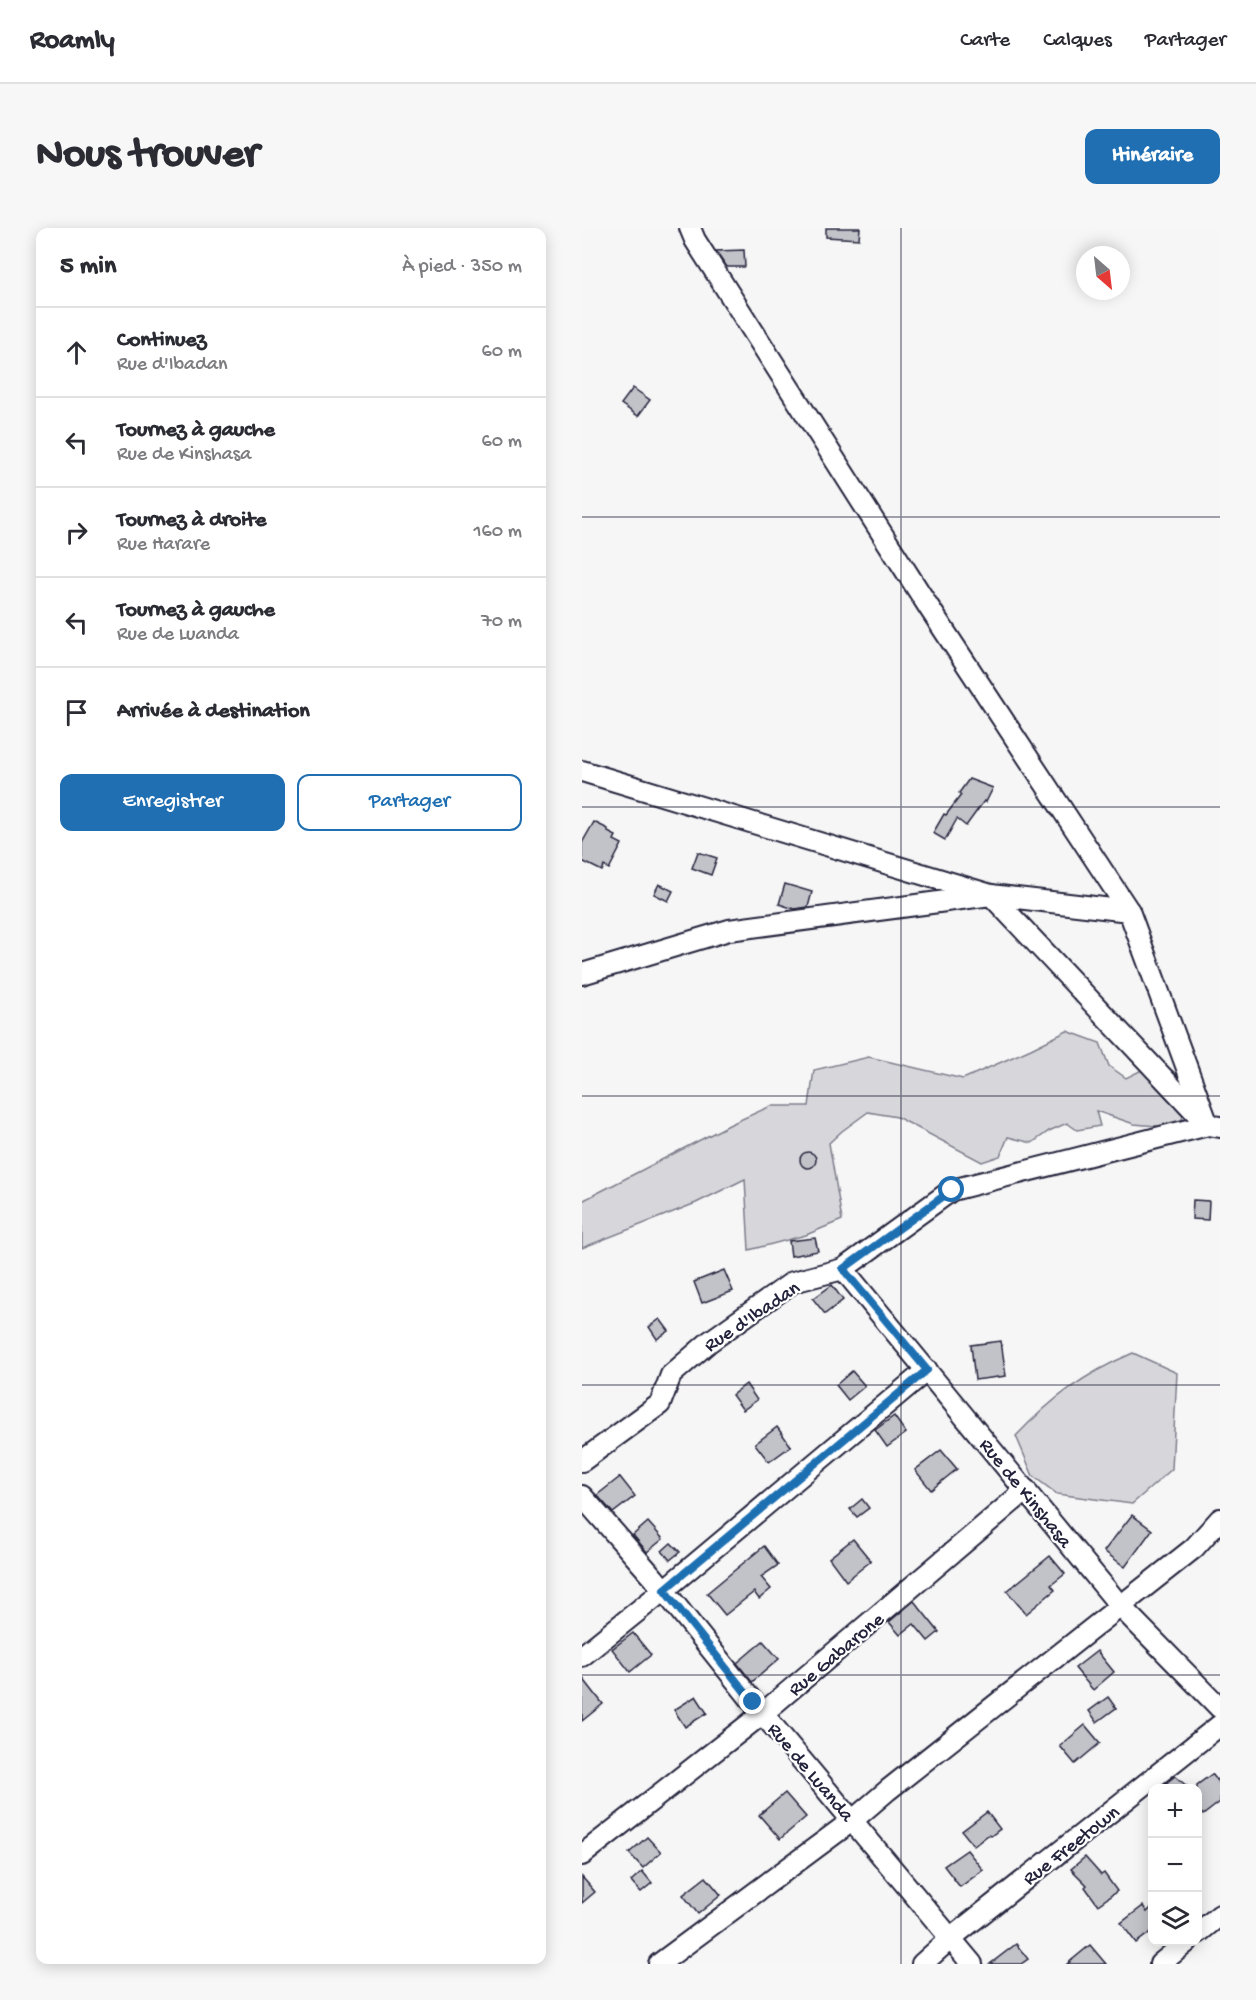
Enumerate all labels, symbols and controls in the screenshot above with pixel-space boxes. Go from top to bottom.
text: Roamly [30,25,115,58]
text: Carte [960,29,1010,54]
text: Calques [1043,29,1112,54]
text: Partager [1145,29,1226,54]
button: Itinéraire [1085,129,1220,184]
text: Nous trouver [36,132,259,181]
north arrow [1076,246,1130,300]
text: 5 min [60,252,116,283]
text: À pied · 350 m [402,256,522,279]
text: Continuez [117,328,206,354]
icon: ahead [60,336,93,369]
text: 60 m [482,341,522,364]
text: Rue d'Ibadan [117,354,228,377]
text: Tournez à gauche [117,418,275,444]
icon: left [60,426,93,459]
text: 60 m [482,431,522,454]
text: Rue de Kinshasa [117,444,251,467]
text: Tournez à droite [117,508,266,534]
icon: right [60,516,93,549]
text: 160 m [473,521,522,544]
text: Rue Harare [117,534,210,557]
text: Tournez à gauche [117,598,275,624]
icon: left [60,606,93,639]
text: 70 m [481,611,522,634]
text: Rue de Luanda [117,624,239,647]
icon: arrive [60,696,93,729]
text: Arrivée à destination [117,699,310,725]
button: Enregistrer [60,774,285,831]
button: Partager [297,774,522,831]
route start [938,1176,964,1202]
street label: Rue d'Ibadan [701,1277,806,1358]
street label: Rue de Kinshasa [973,1435,1076,1554]
street label: Rue Gabarone [785,1609,890,1702]
route end [739,1688,765,1714]
street label: Rue de Luanda [761,1719,858,1828]
map controls [1148,1784,1202,1946]
button: + [1148,1784,1202,1838]
street label: Rue Freetown [1019,1802,1126,1892]
button: − [1148,1838,1202,1892]
button: layers [1148,1892,1202,1946]

